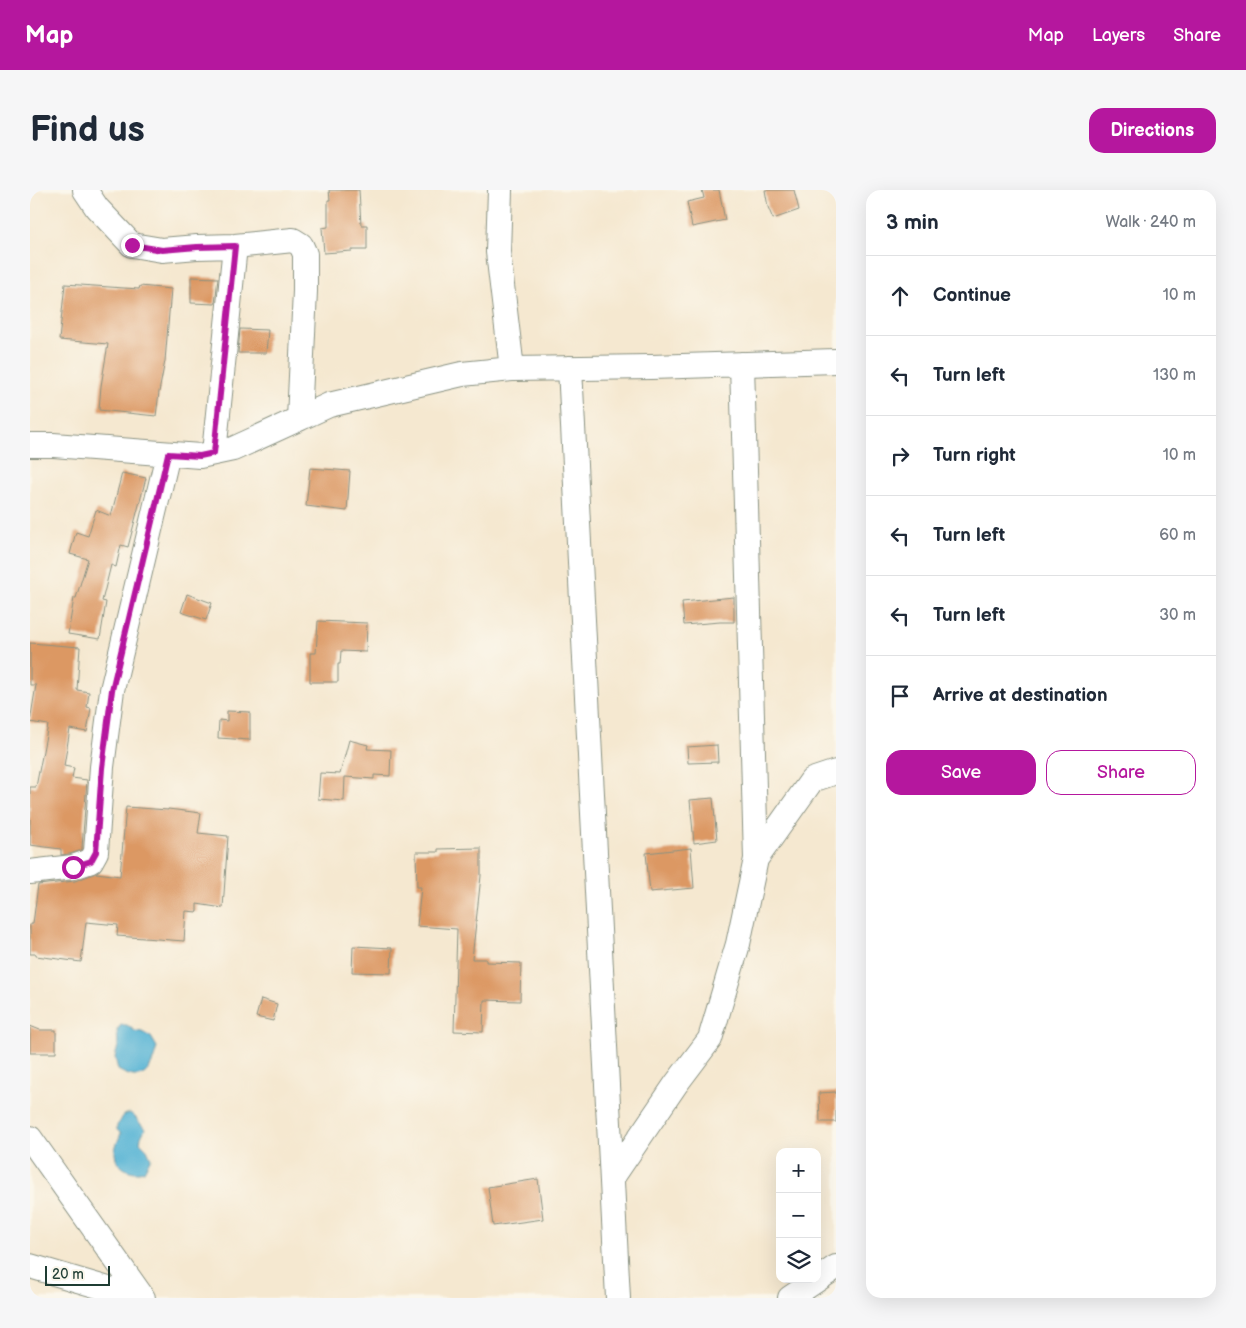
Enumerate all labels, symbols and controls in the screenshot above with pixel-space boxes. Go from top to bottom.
text: Map [25,21,73,50]
text: Map [1028,25,1064,46]
text: Layers [1092,25,1145,46]
text: Share [1173,25,1221,46]
button: Directions [1089,108,1216,153]
text: Find us [30,109,145,152]
text: 3 min [886,210,939,235]
text: Walk · 240 m [1106,213,1196,232]
route end [121,234,144,257]
icon: ahead [886,282,914,310]
text: Continue [933,284,1011,307]
text: 10 m [1163,286,1196,305]
icon: left [886,362,914,390]
text: Turn left [933,364,1005,387]
text: 130 m [1153,366,1196,385]
icon: right [886,442,914,470]
text: Turn right [933,444,1016,467]
text: 10 m [1163,446,1196,465]
icon: left [886,522,914,550]
text: Turn left [933,524,1005,547]
text: 60 m [1159,526,1196,545]
icon: left [886,602,914,630]
text: Turn left [933,604,1005,627]
text: 30 m [1159,606,1196,625]
icon: arrive [886,682,914,710]
text: Arrive at destination [933,684,1108,707]
button: Save [886,750,1036,795]
button: Share [1046,750,1196,795]
route start [62,856,85,879]
map controls [776,1148,821,1283]
button: + [776,1148,821,1193]
button: − [776,1193,821,1238]
button: layers [776,1238,821,1283]
scale bar [45,1263,110,1286]
text: 20 m [52,1266,84,1283]

